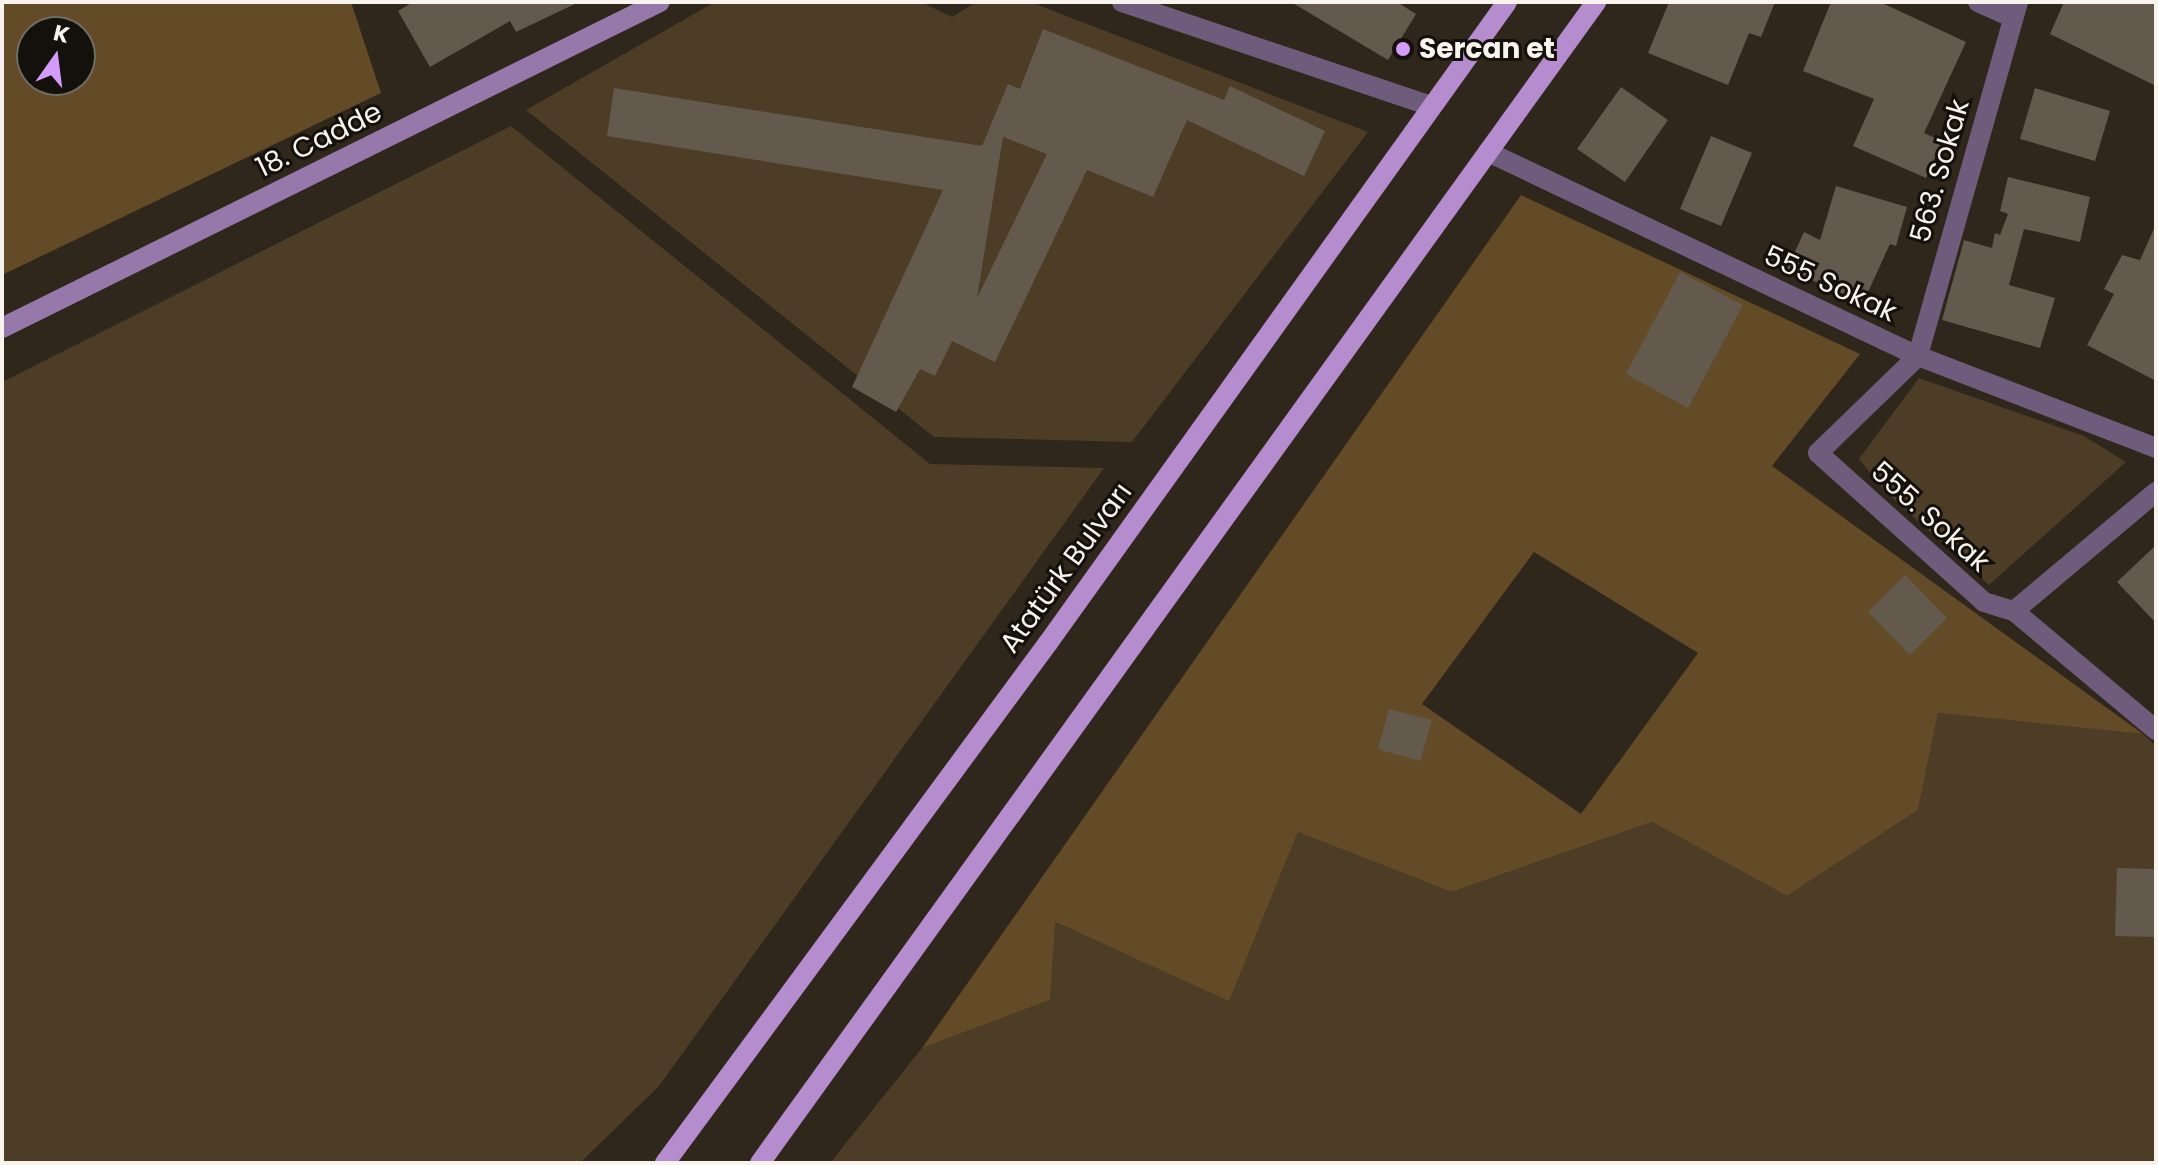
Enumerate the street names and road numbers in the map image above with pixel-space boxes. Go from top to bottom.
street label: 18. Cadde [251,95,387,185]
street label: 563. Sokak [1904,96,1976,246]
street label: 555 Sokak [1758,239,1902,329]
street label: 555. Sokak [1864,455,1996,579]
street label: Atatürk Bulvarı [993,476,1139,660]

